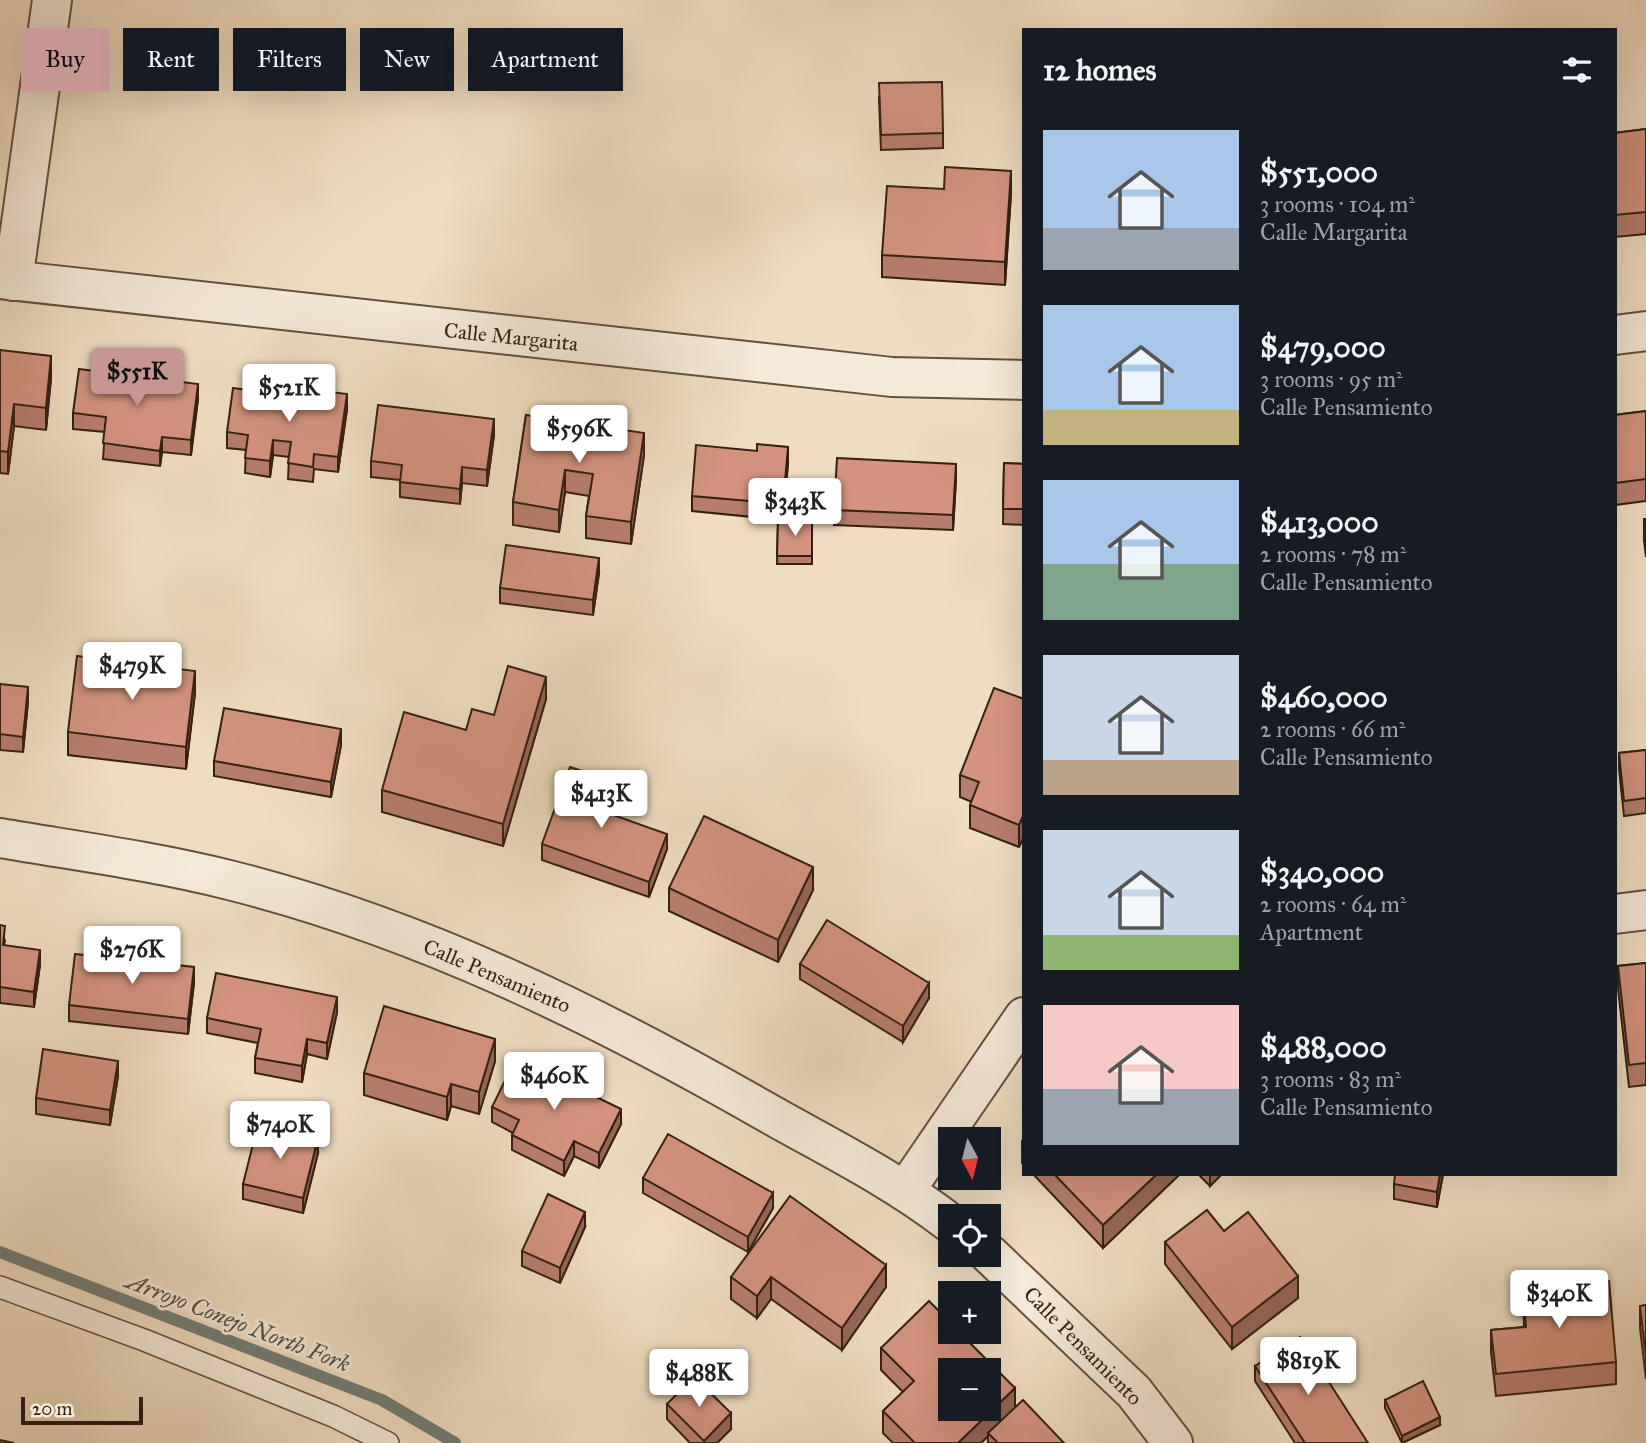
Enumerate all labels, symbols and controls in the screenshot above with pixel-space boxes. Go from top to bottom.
chip: Buy [21,28,109,91]
chip: Rent [123,28,219,91]
chip: Filters [233,28,346,91]
chip: New [360,28,454,91]
chip: Apartment [468,28,623,91]
icon: filters [1558,51,1596,89]
text: 12 homes [1043,52,1156,88]
text: $551,000 [1260,154,1378,190]
icon: home [1099,158,1183,242]
text: 3 rooms · 104 m² [1260,190,1415,218]
text: Calle Margarita [1260,218,1407,246]
street label: Calle Margarita [443,317,579,357]
text: $479,000 [1260,329,1386,365]
icon: home [1099,333,1183,417]
pin: $551K [88,348,186,408]
text: $551K [107,357,167,385]
pin: $521K [240,364,338,424]
text: 3 rooms · 95 m² [1260,365,1403,393]
text: $521K [258,373,320,401]
text: Calle Pensamiento [1260,393,1432,421]
pin: $596K [530,406,628,465]
text: $596K [547,414,611,442]
pin: $343K [746,478,844,538]
text: $343K [764,487,826,515]
text: $413,000 [1260,504,1379,540]
icon: home [1099,508,1183,592]
text: 2 rooms · 78 m² [1260,540,1406,568]
text: Calle Pensamiento [1260,568,1432,596]
pin: $479K [83,642,181,702]
text: $479K [99,651,165,679]
text: $460,000 [1260,679,1388,715]
icon: home [1099,683,1183,767]
text: 2 rooms · 66 m² [1260,715,1405,743]
text: Calle Pensamiento [1260,743,1432,771]
pin: $413K [552,770,650,830]
text: $413K [570,779,632,807]
text: $340,000 [1260,854,1384,890]
icon: home [1099,858,1183,942]
text: 2 rooms · 64 m² [1260,890,1406,918]
text: Apartment [1260,918,1363,946]
pin: $276K [83,926,181,986]
street label: Calle Pensamiento [419,933,575,1019]
text: $276K [100,935,164,963]
text: $488,000 [1260,1029,1387,1065]
icon: home [1099,1033,1183,1117]
pin: $460K [505,1052,603,1112]
text: $460K [520,1061,588,1089]
text: 3 rooms · 83 m² [1260,1065,1401,1093]
text: Calle Pensamiento [1260,1093,1432,1121]
pin: $740K [231,1102,329,1161]
text: $740K [246,1110,314,1138]
north arrow [938,1127,1001,1190]
map controls [938,1127,1001,1421]
button: locate [938,1204,1001,1267]
water label: Arroyo Conejo North Fork [120,1266,354,1378]
pin: $340K [1510,1270,1608,1330]
text: $340K [1526,1279,1592,1307]
button: + [938,1281,1001,1344]
street label: Calle Pensamiento [1018,1281,1148,1411]
pin: $819K [1259,1338,1357,1397]
text: $819K [1276,1346,1340,1374]
pin: $488K [650,1350,748,1409]
text: $488K [665,1358,733,1386]
button: − [938,1358,1001,1421]
scale bar [21,1394,144,1426]
text: 20 m [32,1397,73,1420]

